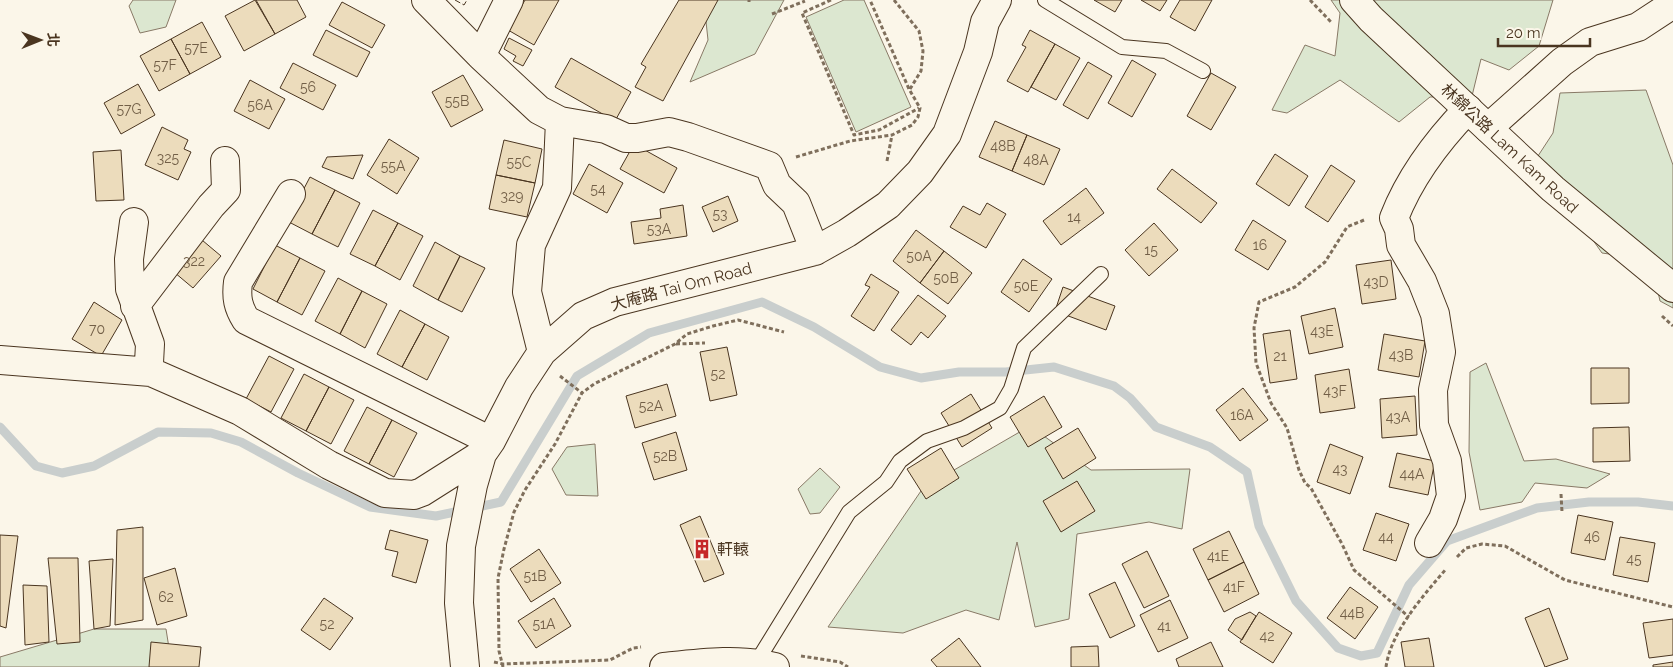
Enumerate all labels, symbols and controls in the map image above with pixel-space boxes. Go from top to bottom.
north arrow [15,15,65,65]
scale bar [1498,15,1590,47]
text: 20 m [1506,24,1541,42]
text: 北 [45,33,61,47]
house number: 57E [184,40,208,56]
house number: 57F [153,57,177,73]
house number: 56 [300,79,316,95]
street label: 林錦公路 Lam Kam Road [1437,80,1582,217]
house number: 55B [445,93,469,109]
house number: 56A [247,97,273,113]
house number: 57G [116,101,142,117]
house number: 48B [990,138,1016,154]
house number: 325 [157,150,180,166]
house number: 48A [1023,152,1049,168]
house number: 55C [507,154,532,170]
house number: 55A [381,158,406,174]
house number: 54 [590,181,606,197]
house number: 329 [501,188,523,204]
house number: 53 [712,206,728,222]
house number: 14 [1067,209,1081,225]
house number: 53A [647,221,672,237]
house number: 16 [1253,237,1267,253]
house number: 15 [1144,242,1158,258]
house number: 50A [906,248,932,264]
house number: 322 [183,253,205,269]
street label: 大庵路 Tai Om Road [608,258,754,315]
house number: 50B [933,270,959,286]
house number: 43D [1363,274,1389,290]
house number: 50E [1014,278,1038,294]
house number: 70 [89,321,105,337]
house number: 43E [1310,323,1334,339]
house number: 43B [1389,347,1413,363]
house number: 21 [1273,348,1287,364]
house number: 52 [711,366,725,382]
house number: 43F [1323,383,1347,399]
house number: 52A [639,398,664,414]
house number: 16A [1230,407,1254,423]
house number: 43A [1386,409,1411,425]
house number: 52B [653,448,677,464]
house number: 43 [1332,461,1348,477]
house number: 44A [1400,466,1425,482]
house number: 44 [1378,529,1394,545]
house number: 46 [1584,529,1600,545]
building icon: 軒轅 [691,538,713,560]
place label: 軒轅 [717,540,749,559]
house number: 41E [1207,548,1229,564]
house number: 45 [1626,551,1642,567]
house number: 51B [524,568,546,584]
house number: 41F [1223,579,1245,595]
house number: 62 [158,589,174,605]
house number: 44B [1340,605,1364,621]
house number: 52 [320,616,334,632]
house number: 51A [532,616,556,632]
house number: 41 [1157,618,1171,634]
house number: 42 [1260,628,1274,644]

